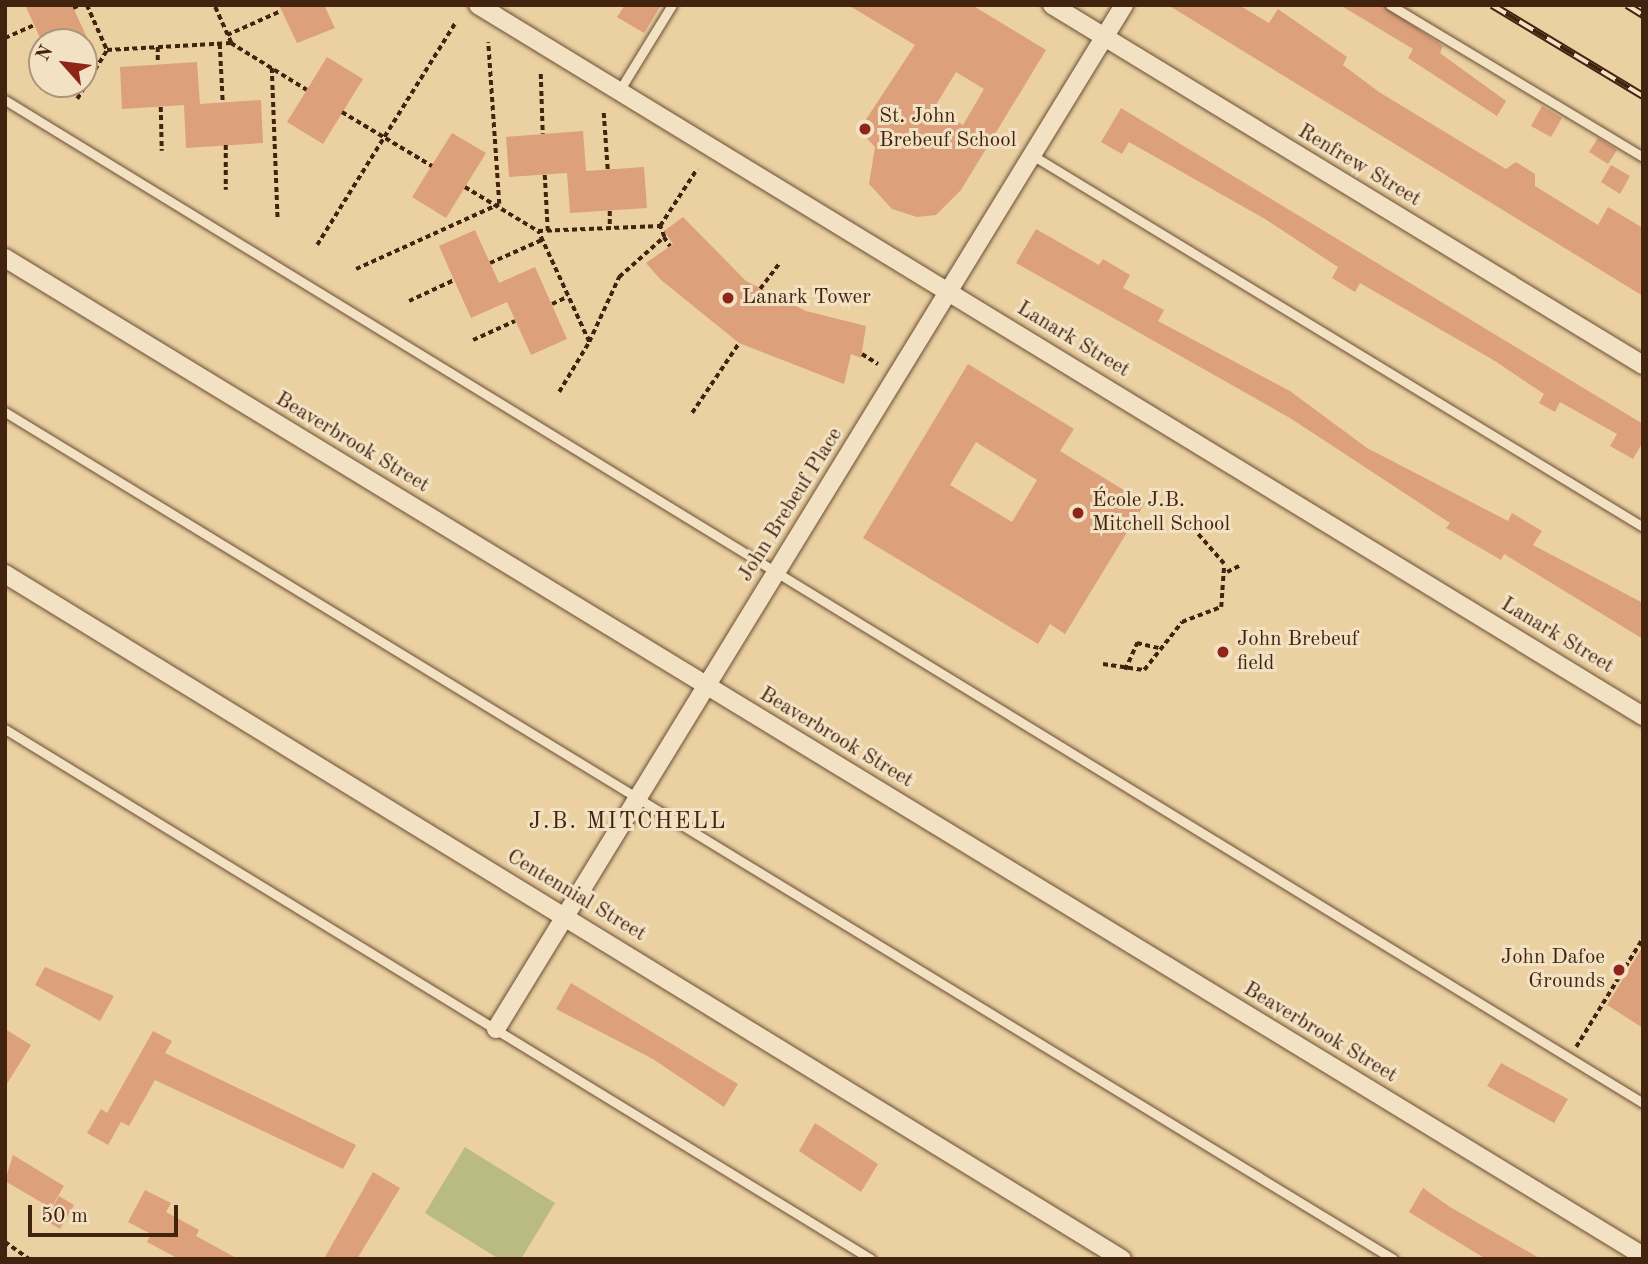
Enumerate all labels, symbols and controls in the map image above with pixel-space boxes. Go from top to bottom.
north arrow [28,28,98,98]
text: N [34,43,58,65]
place label: St. John Brebeuf School [879,104,1016,154]
street label: Renfrew Street [1293,119,1425,213]
marker: St. John Brebeuf School [857,121,873,137]
place label: Lanark Tower [742,285,871,311]
marker: Lanark Tower [720,290,736,306]
street label: Lanark Street [1012,296,1134,384]
street label: Beaverbrook Street [271,387,433,499]
street label: John Brebeuf Place [733,423,849,587]
place label: École J.B. Mitchell School [1092,488,1230,538]
marker: École J.B. Mitchell School [1070,505,1086,521]
street label: Lanark Street [1496,592,1618,680]
place label: John Brebeuf field [1237,627,1359,677]
marker: John Brebeuf field [1215,644,1231,660]
street label: Beaverbrook Street [755,682,917,794]
district label: J.B. MITCHELL [530,808,726,836]
street label: Centennial Street [502,845,650,947]
place label: John Dafoe Grounds [1501,945,1605,995]
marker: John Dafoe Grounds [1611,962,1627,978]
street label: Beaverbrook Street [1239,977,1401,1089]
scale bar [32,1190,182,1234]
text: 50 m [41,1206,88,1227]

